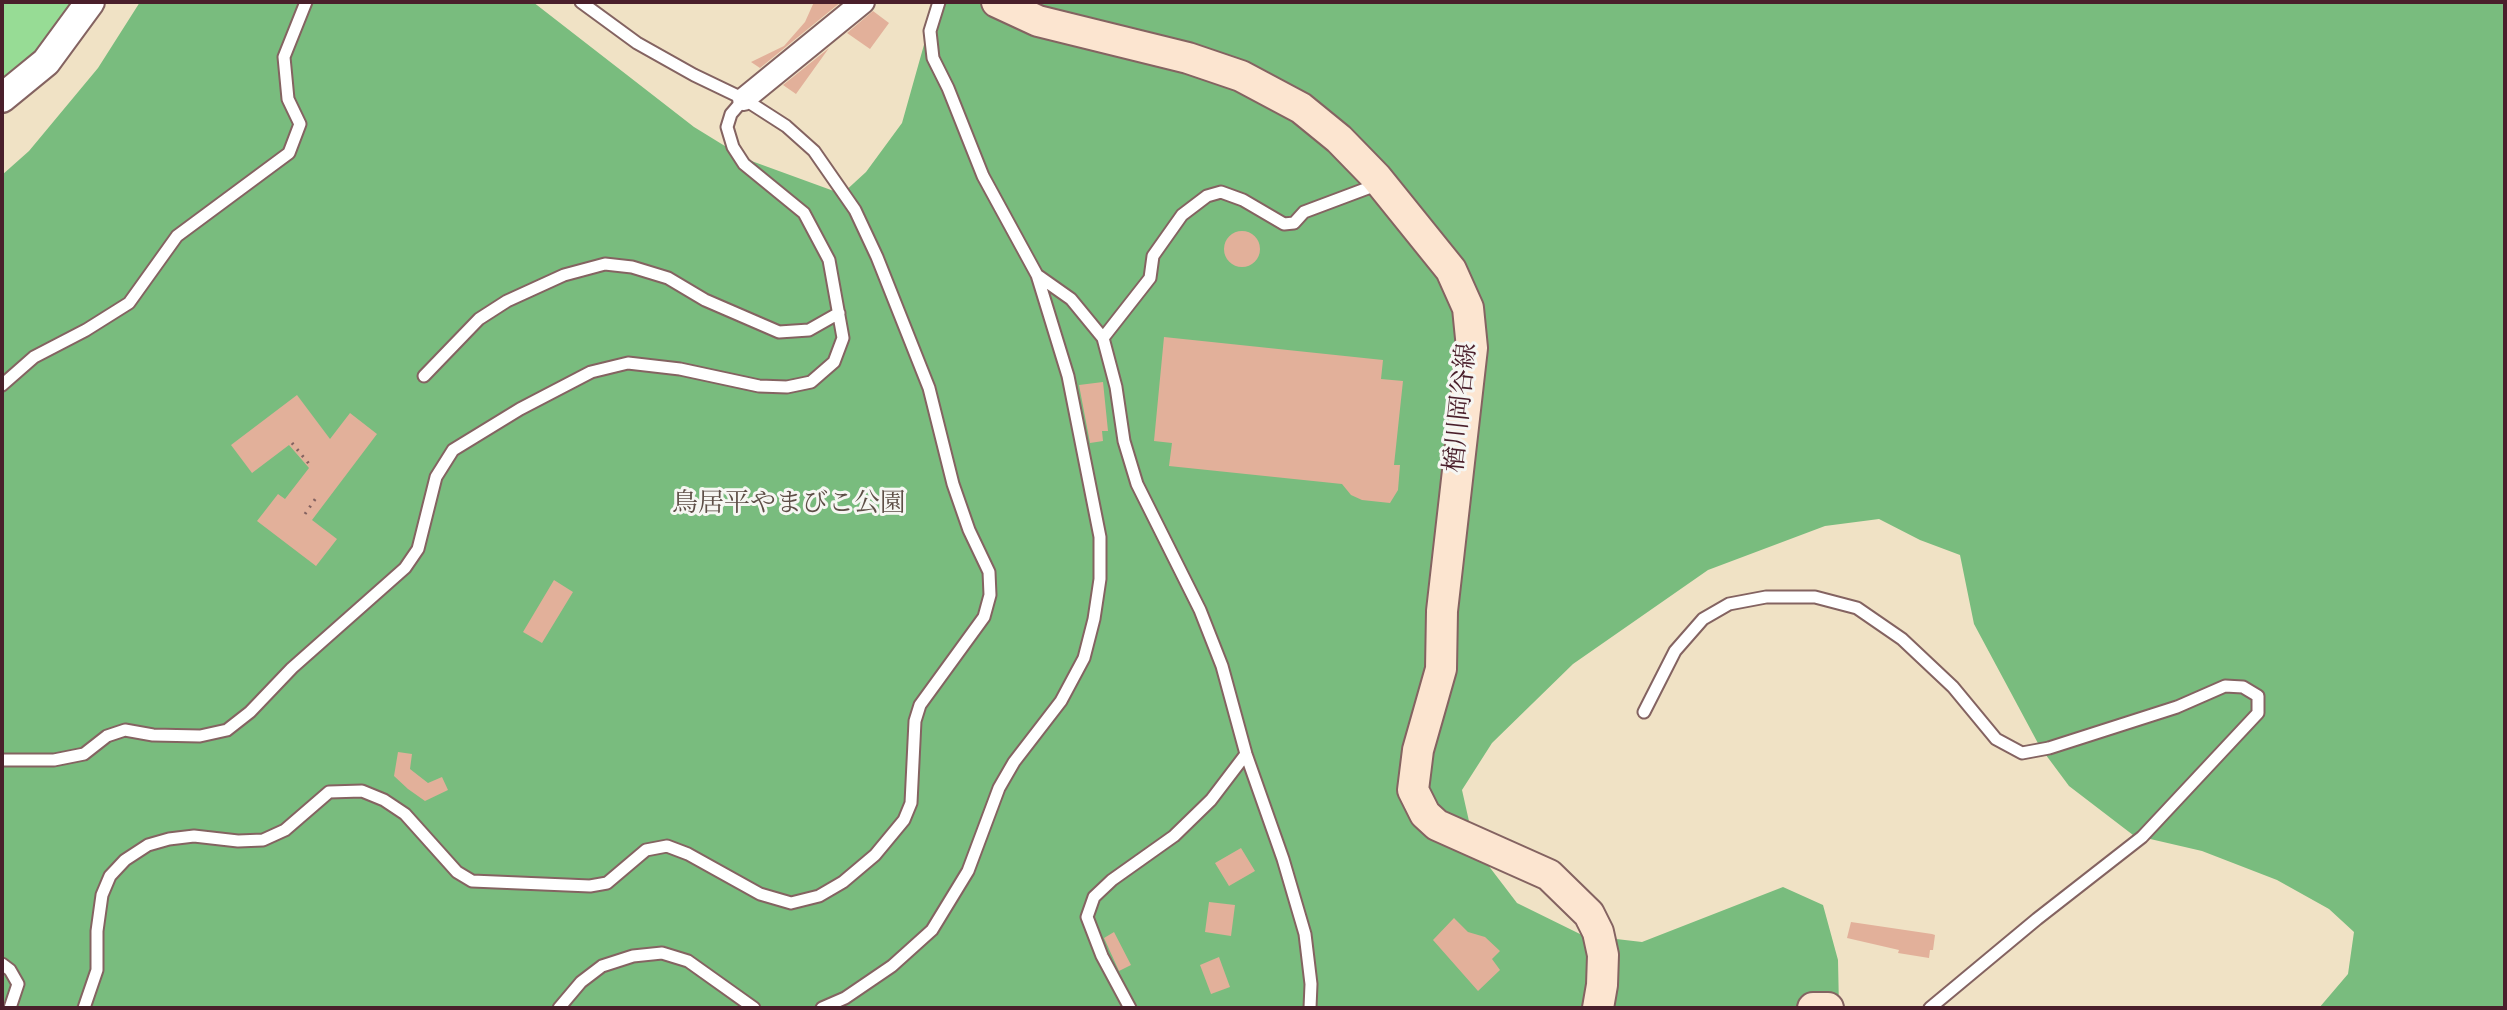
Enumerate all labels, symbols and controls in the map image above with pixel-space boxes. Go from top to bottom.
street label: 楢川岡谷線 [1440,342,1484,474]
park label: 鳥居平やまびこ公園 [672,489,906,521]

